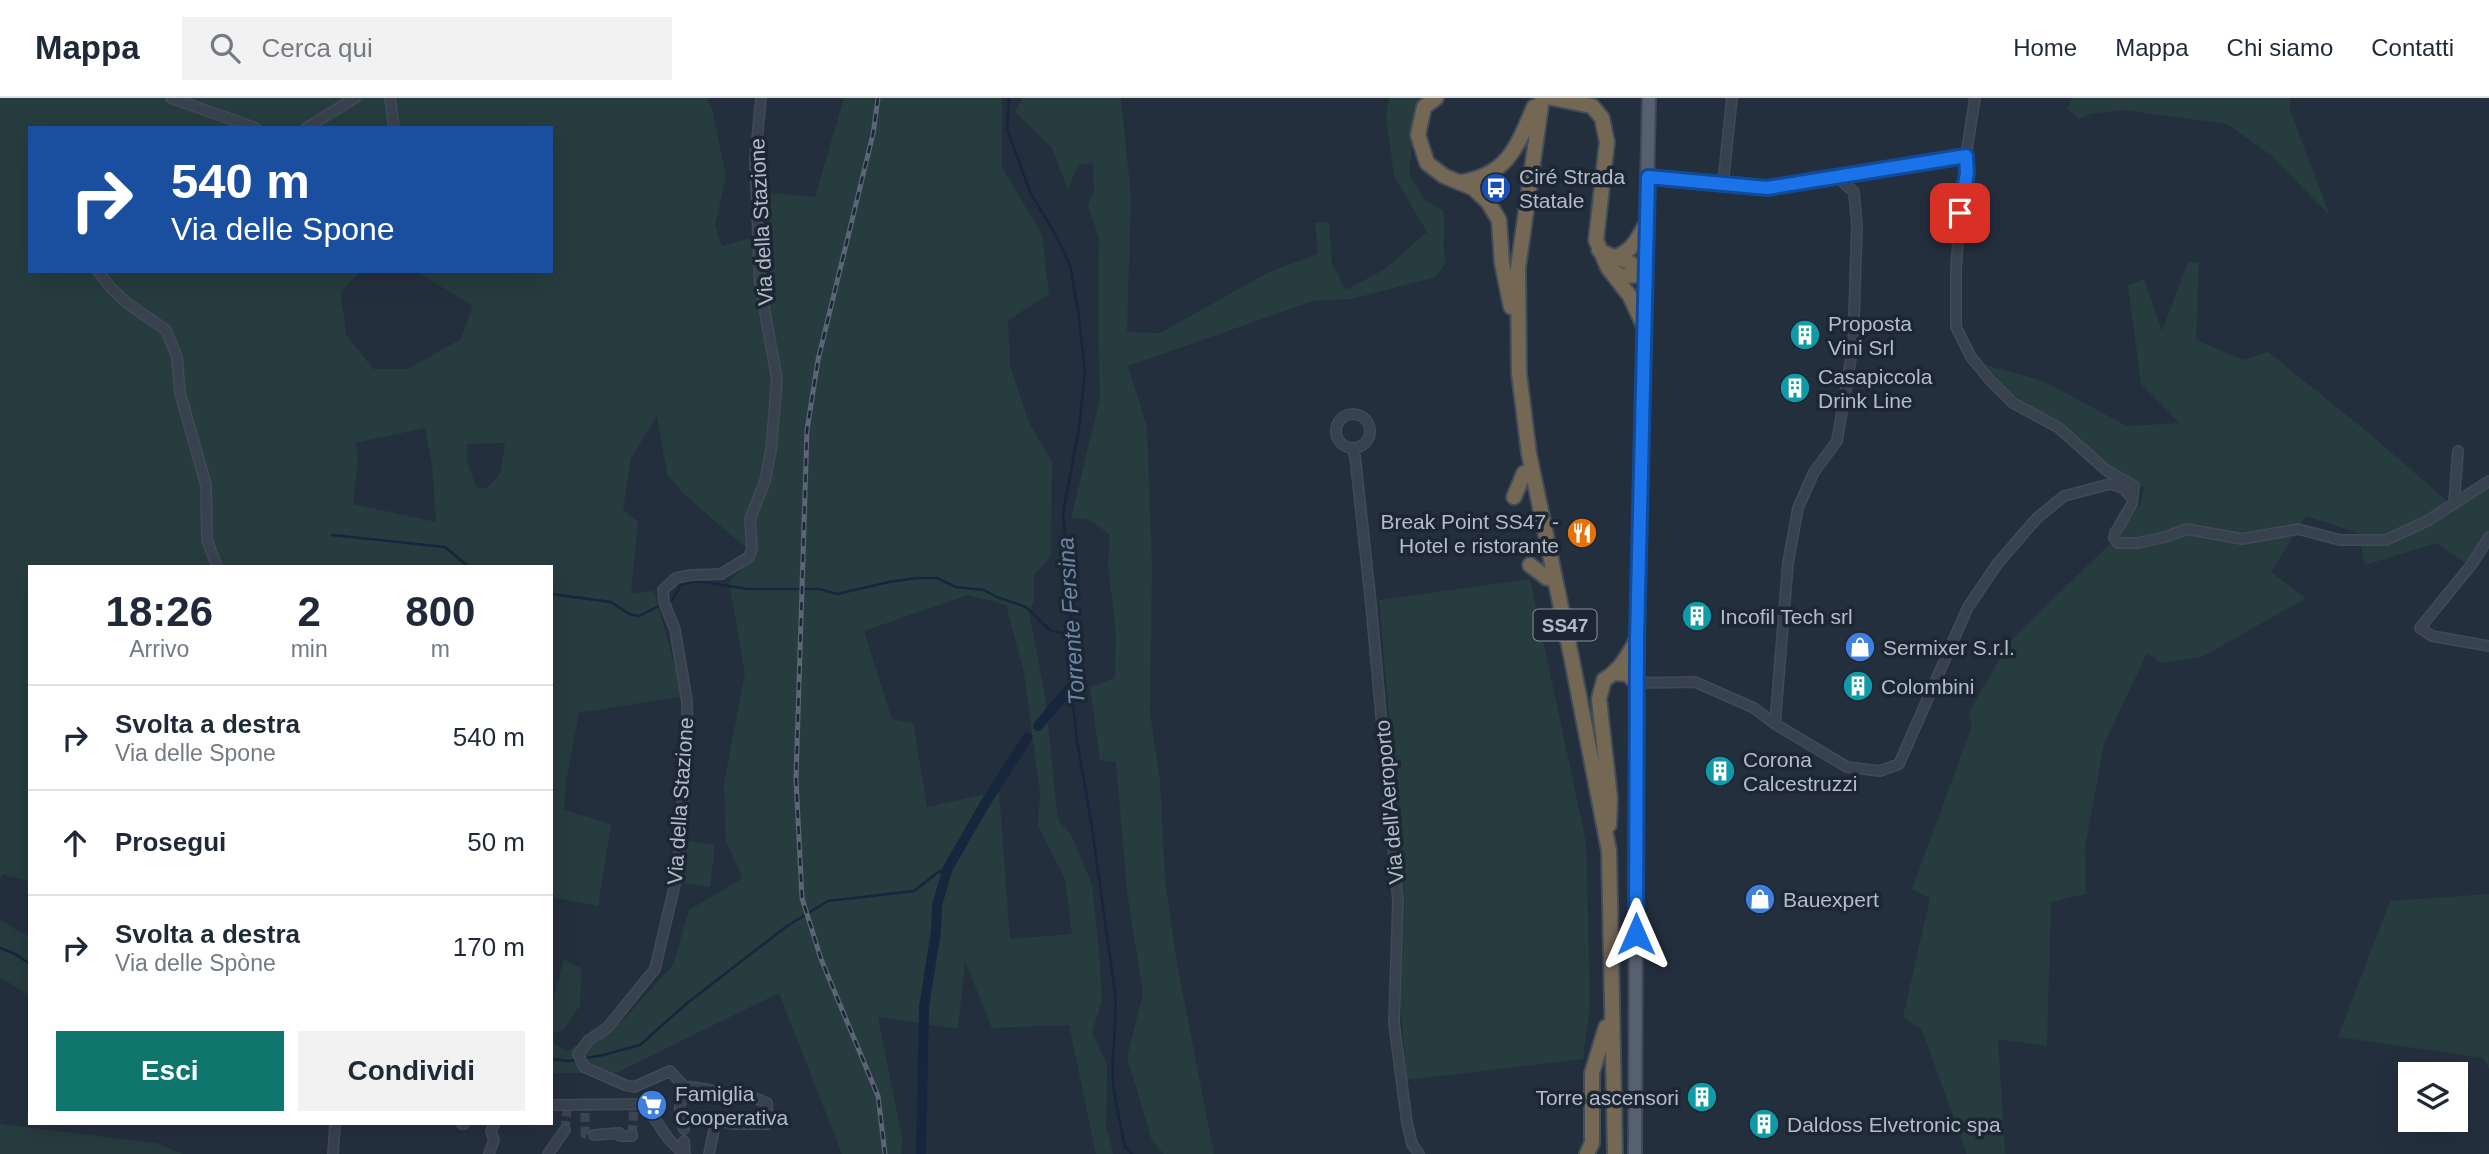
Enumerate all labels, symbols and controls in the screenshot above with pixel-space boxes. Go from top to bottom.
search box [182,17,672,80]
text: Mappa [35,29,140,66]
icon: search [206,29,244,67]
text: Cerca qui [262,33,373,63]
text: Home [2013,34,2077,61]
text: Mappa [2115,34,2189,61]
text: Chi siamo [2227,34,2333,61]
text: Contatti [2371,34,2454,61]
street label: Via della Stazione [745,138,777,306]
icon: right [56,154,147,245]
text: 540 m [171,154,310,208]
place label: Ciré Strada Statale [1519,165,1626,212]
bus stop icon: Ciré Strada Statale [1479,171,1513,205]
pin [1930,183,1990,243]
icon: arrive [1941,194,1979,232]
text: Via delle Spone [171,211,395,247]
place label: Proposta Vini Srl [1828,312,1912,359]
building icon: Proposta Vini Srl [1788,318,1822,352]
place label: Casapiccola Drink Line [1818,365,1933,412]
building icon: Casapiccola Drink Line [1778,371,1812,405]
place label: Break Point SS47 - Hotel e ristorante [1380,510,1559,557]
restaurant icon: Break Point SS47 - Hotel e ristorante [1565,516,1599,550]
water label: Torrente Fersina [1052,536,1090,706]
text: 18:26 [106,588,213,635]
text: 2 [297,588,321,635]
text: 800 [405,588,475,635]
building icon: Incofil Tech srl [1680,599,1714,633]
place label: Incofil Tech srl [1720,605,1853,628]
road number: SS47 [1534,610,1596,640]
shop icon: Sermixer S.r.l. [1843,630,1877,664]
text: Arrivo [129,636,189,662]
text: min [291,636,328,662]
text: m [431,636,450,662]
place label: Sermixer S.r.l. [1883,636,2015,659]
building icon: Colombini [1841,669,1875,703]
place label: Colombini [1881,675,1974,698]
text: Svolta a destra [115,709,300,739]
street label: Via della Stazione [663,717,697,885]
icon: right [56,719,94,757]
street label: Via dell'Aeroporto [1370,719,1408,885]
text: 540 m [453,722,525,752]
text: Via delle Spone [115,740,276,766]
place label: Corona Calcestruzzi [1743,748,1857,795]
building icon: Corona Calcestruzzi [1703,754,1737,788]
icon: ahead [56,824,94,862]
text: Prosegui [115,827,226,857]
text: 50 m [467,827,525,857]
shop icon: Bauexpert [1743,882,1777,916]
place label: Bauexpert [1783,888,1879,911]
position arrow [1599,897,1673,971]
text: Svolta a destra [115,919,300,949]
icon: right [56,929,94,967]
text: 170 m [453,932,525,962]
text: Via delle Spòne [115,950,276,976]
button: Esci [56,1031,284,1111]
button: Condividi [298,1031,525,1111]
map controls [2398,1062,2468,1132]
button: layers [2398,1062,2468,1132]
building icon: Torre ascensori [1685,1080,1719,1114]
place label: Famiglia Cooperativa [675,1082,789,1129]
place label: Torre ascensori [1535,1086,1679,1109]
supermarket icon: Famiglia Cooperativa [635,1088,669,1122]
building icon: Daldoss Elvetronic spa [1747,1107,1781,1141]
place label: Daldoss Elvetronic spa [1787,1113,2001,1136]

